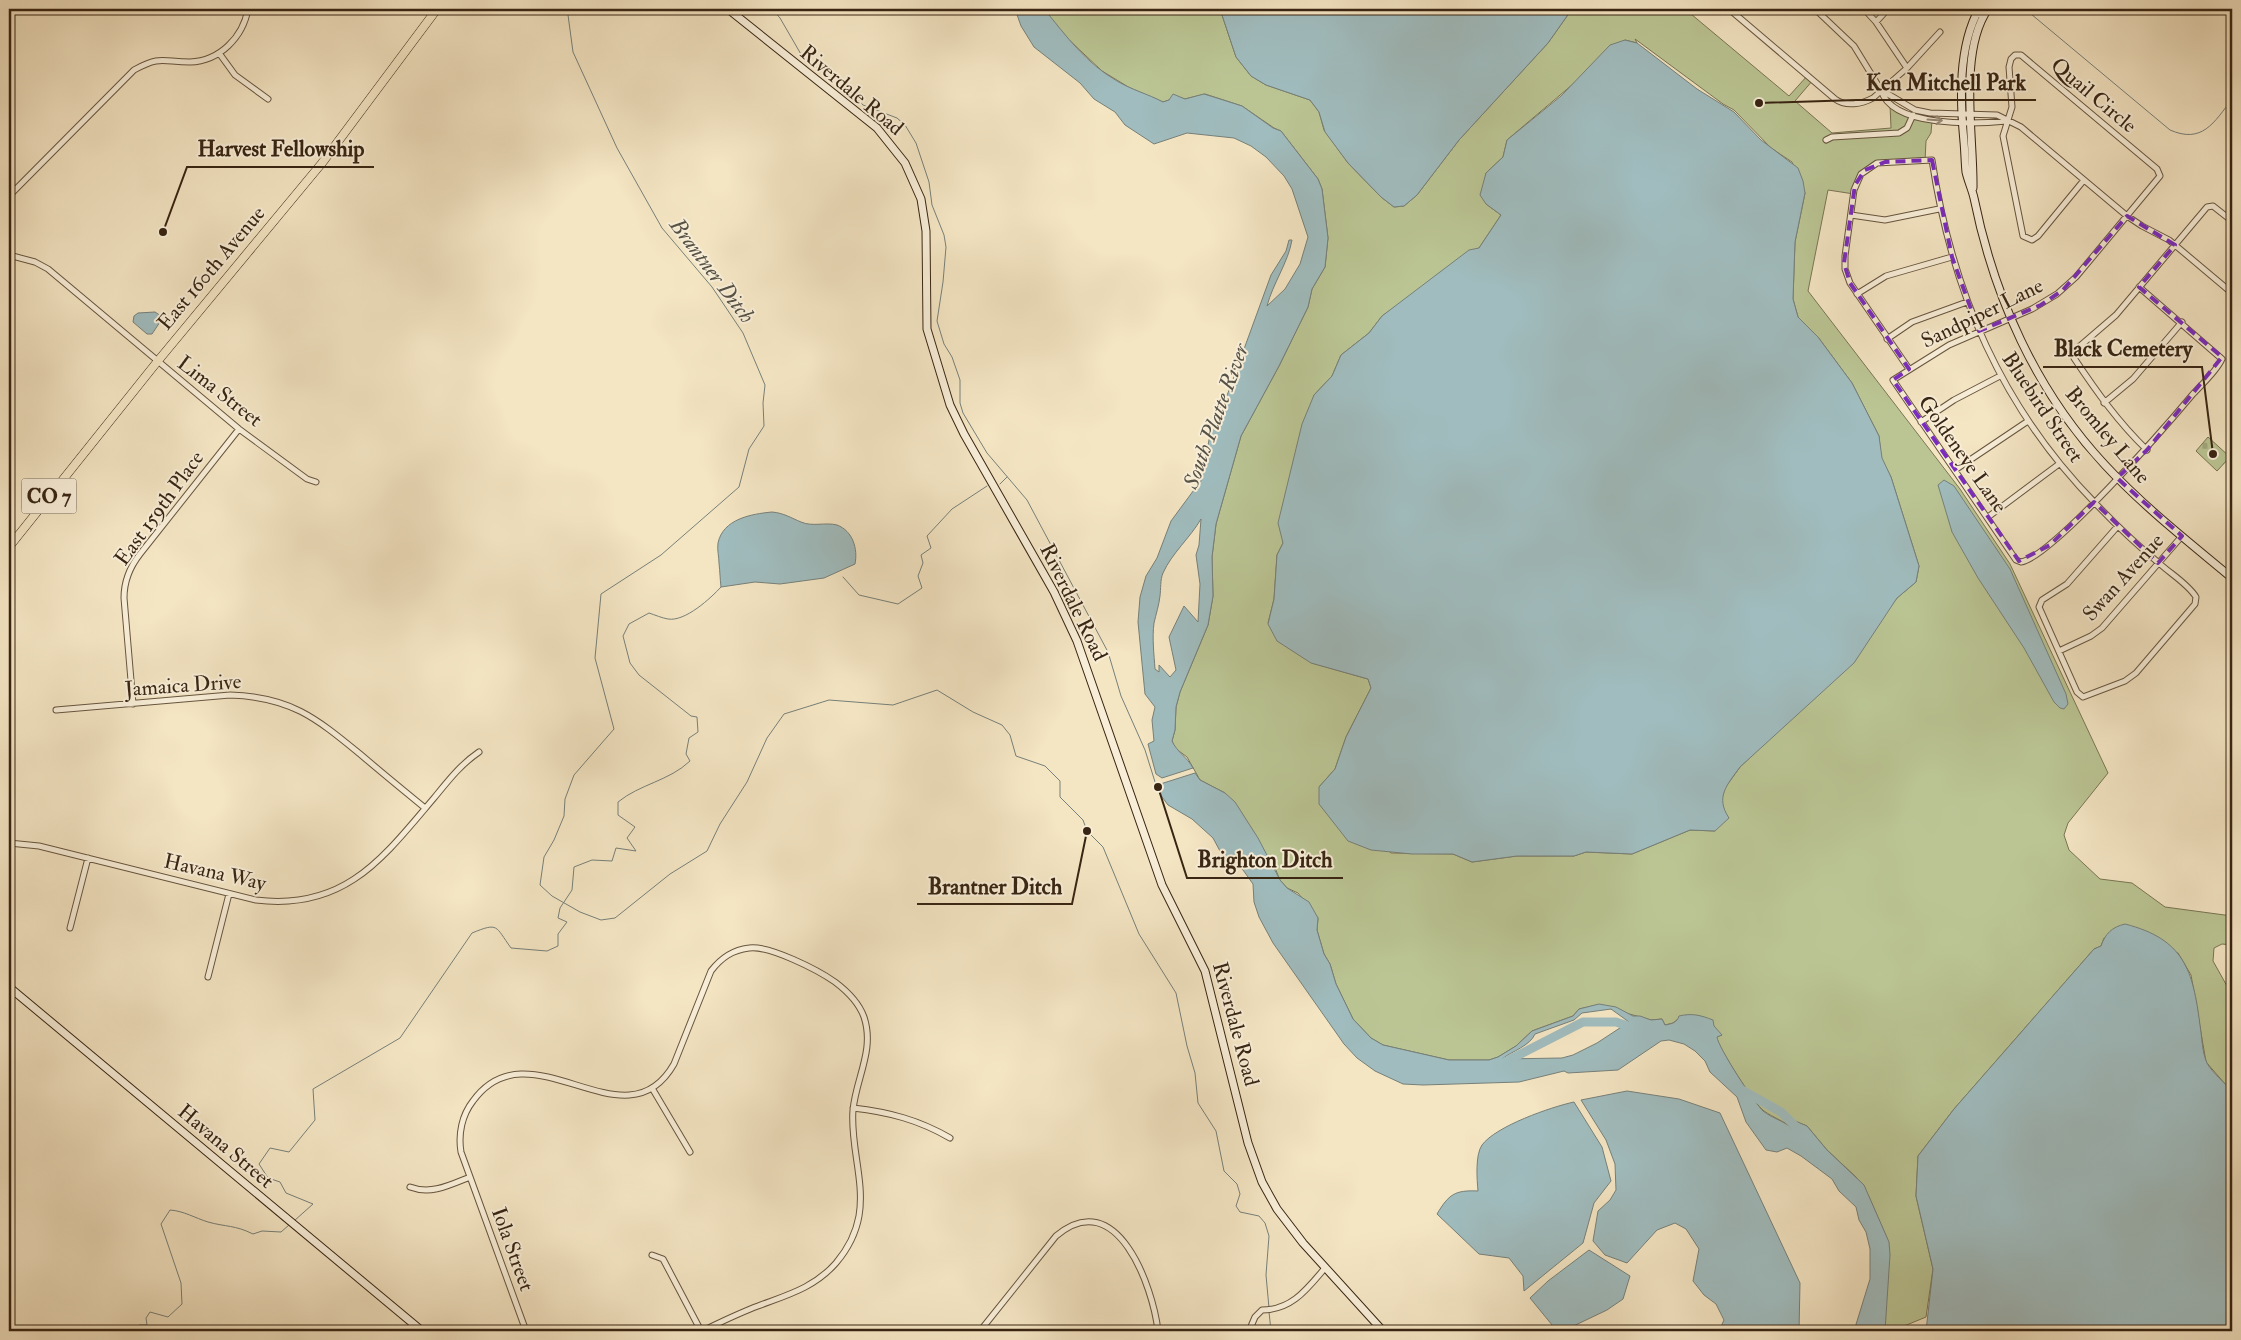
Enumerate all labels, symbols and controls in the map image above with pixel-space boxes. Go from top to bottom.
street label: Riverdale Road [794,39,910,142]
street label: Quail Circle [2045,52,2142,139]
callout: Ken Mitchell Park [1856,63,2036,100]
text: Ken Mitchell Park [1866,69,2026,97]
one-way arrow [1927,116,1943,125]
callout: Harvest Fellowship [187,130,374,167]
text: Harvest Fellowship [198,135,364,164]
street label: East 160th Avenue [152,201,271,336]
water label: Brantner Ditch [663,212,761,329]
street label: Sandpiper Lane [1917,272,2048,355]
callout: Black Cemetery [2043,330,2202,367]
text: Black Cemetery [2054,335,2194,364]
water label: South Platte River [1176,338,1256,494]
street label: Bluebird Street [1996,347,2090,468]
street label: Lima Street [172,350,268,433]
street label: Bromley Lane [2059,381,2156,490]
street label: Goldeneye Lane [1912,390,2013,518]
street label: East 159th Place [109,445,210,571]
road number: CO 7 [22,478,76,514]
street label: Swan Avenue [2077,528,2170,627]
street label: Riverdale Road [1034,539,1114,666]
street label: Jamaica Drive [123,668,242,703]
callout: Brighton Ditch [1187,841,1343,878]
text: Brighton Ditch [1197,846,1333,875]
street label: Havana Way [161,848,269,898]
callout: Brantner Ditch [917,867,1072,904]
text: Brantner Ditch [928,873,1063,901]
street label: Riverdale Road [1206,959,1265,1090]
street label: Havana Street [172,1098,280,1195]
street label: Iola Street [485,1204,540,1295]

